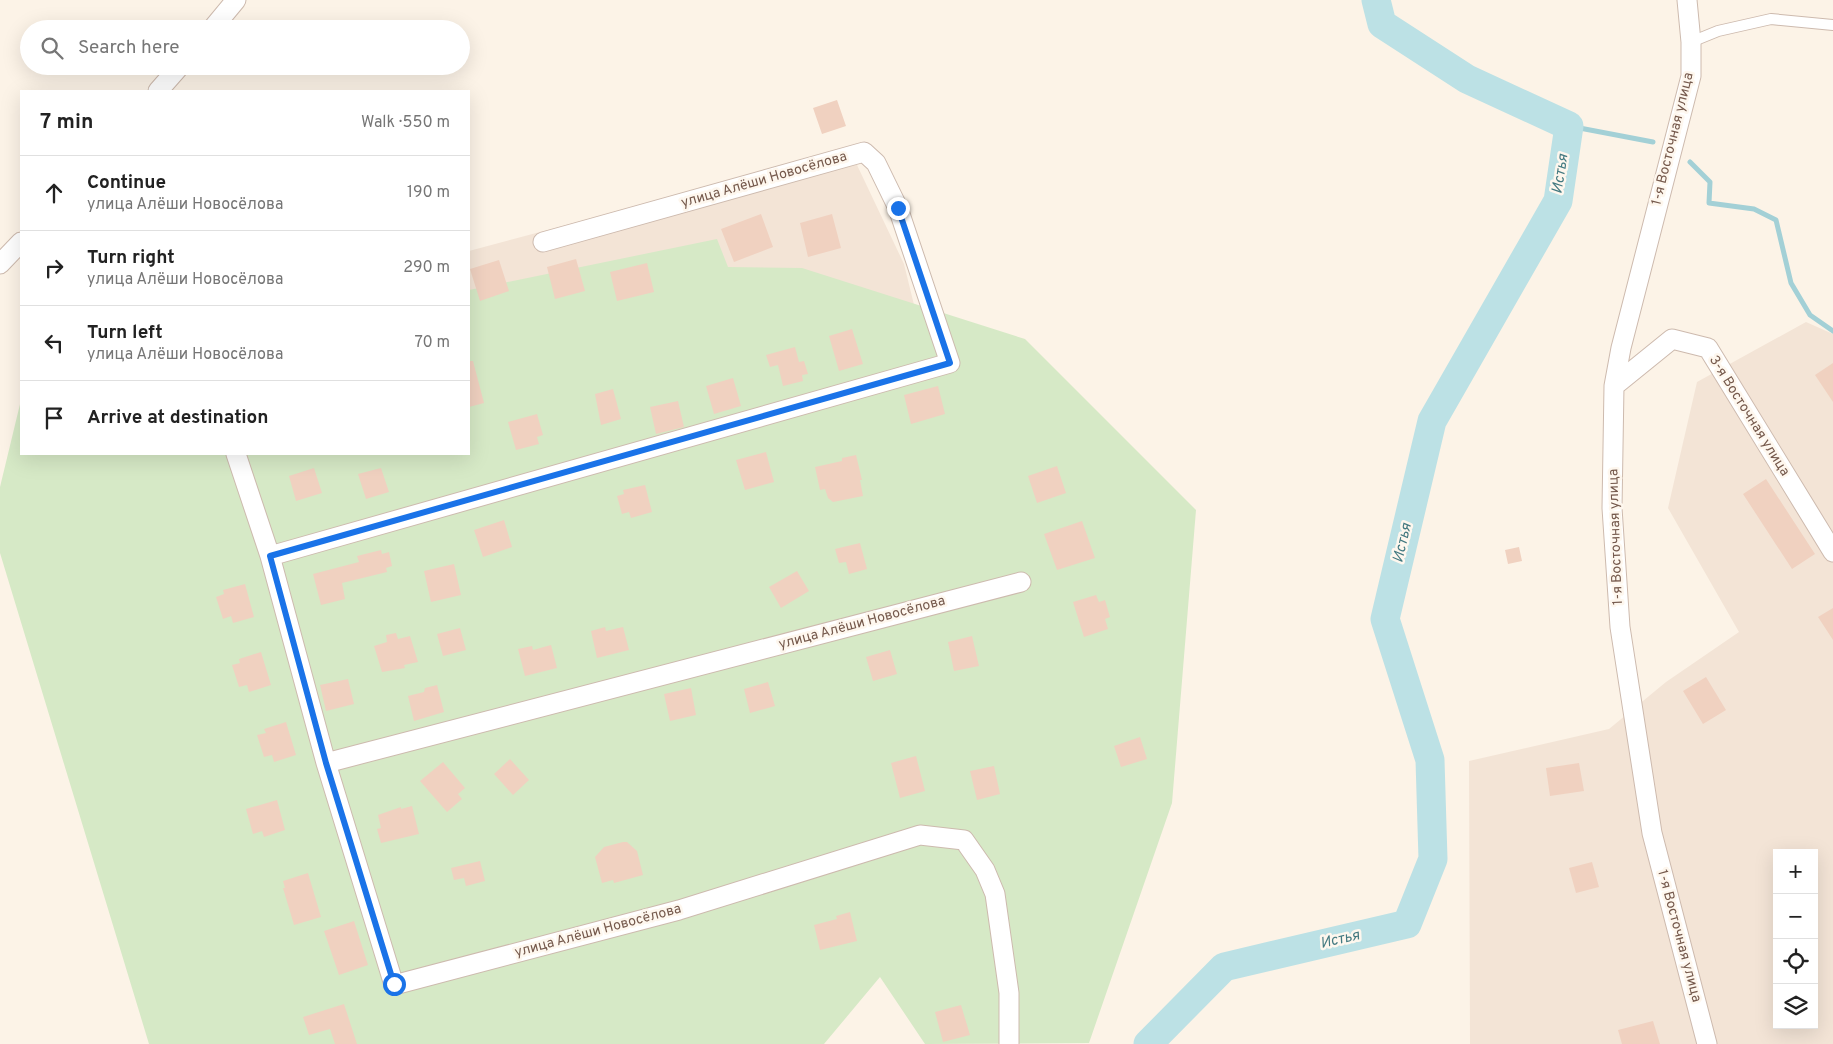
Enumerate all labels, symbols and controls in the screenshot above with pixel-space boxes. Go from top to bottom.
search box [20,20,470,75]
icon: search [38,34,66,62]
text: Search here [78,36,180,60]
street label: 1-я Восточная улица [1648,71,1698,207]
text: 7 min [40,109,93,136]
text: Walk · 550 m [361,113,450,133]
street label: улица Алёши Новосёлова [679,148,849,212]
water label: Истья [1549,153,1574,195]
text: Continue [87,171,166,195]
icon: ahead [40,179,68,207]
text: 190 m [407,183,450,203]
text: улица Алёши Новосёлова [87,195,283,215]
route end [887,197,910,220]
text: Turn right [87,246,175,270]
icon: right [40,254,68,282]
text: 290 m [403,258,450,278]
text: улица Алёши Новосёлова [87,270,283,290]
text: Turn left [87,321,163,345]
icon: left [40,329,68,357]
text: 70 m [415,333,450,353]
text: улица Алёши Новосёлова [87,345,283,365]
street label: 3-я Восточная улица [1705,353,1793,479]
icon: arrive [40,404,68,432]
text: Arrive at destination [87,406,268,430]
street label: 1-я Восточная улица [1605,469,1627,605]
water label: Истья [1389,521,1417,565]
street label: улица Алёши Новосёлова [777,593,947,653]
map controls [1773,849,1818,1029]
button: + [1773,849,1818,894]
street label: 1-я Восточная улица [1653,868,1705,1004]
button: − [1773,894,1818,939]
street label: улица Алёши Новосёлова [513,901,683,961]
water label: Истья [1318,926,1362,954]
button: locate [1773,939,1818,984]
route start [383,973,406,996]
button: layers [1773,984,1818,1029]

